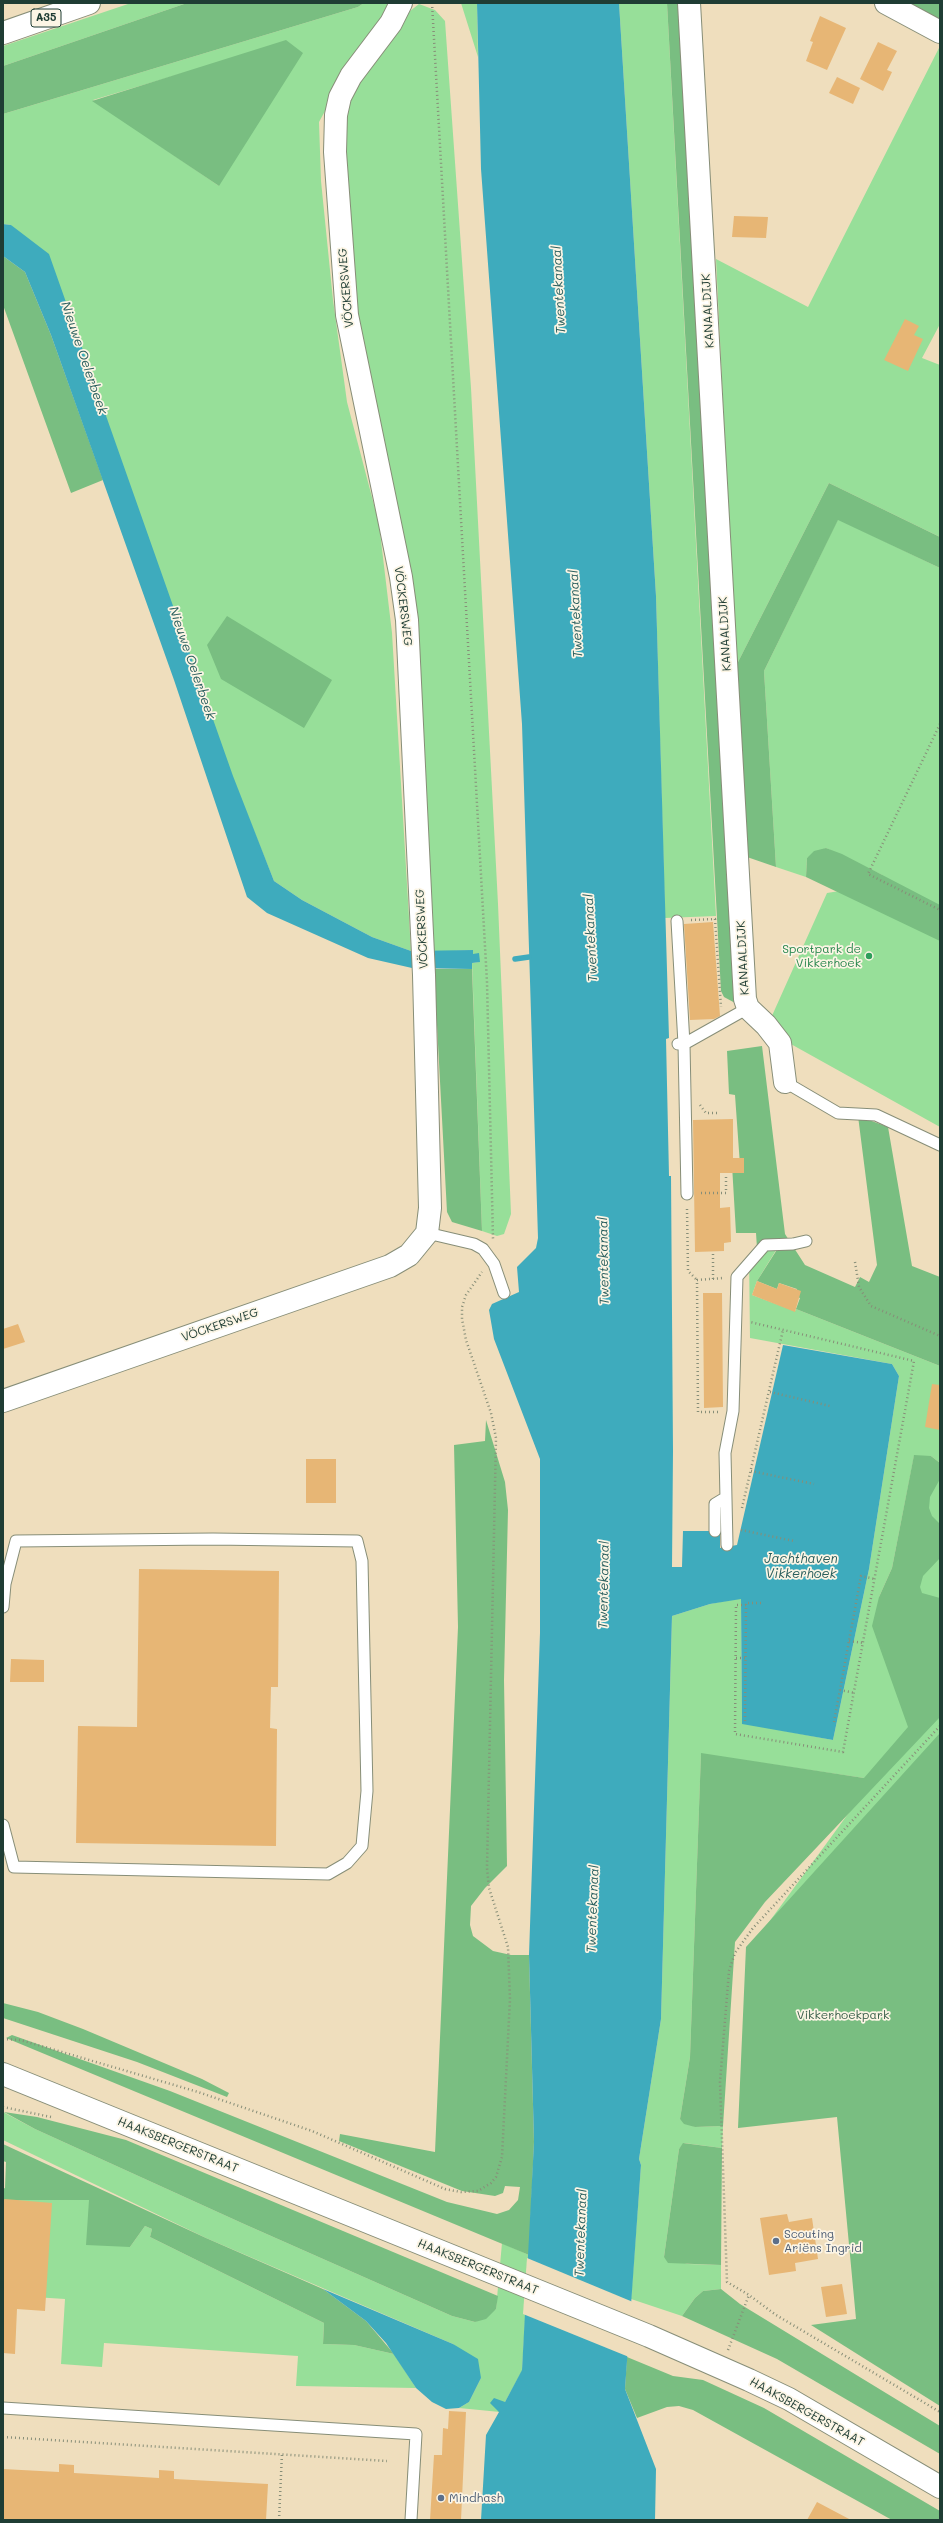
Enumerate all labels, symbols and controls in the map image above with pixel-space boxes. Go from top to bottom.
road number: A35 [31,9,61,27]
water label: Twentekanaal [549,246,569,334]
street label: VÖCKERSWEG [335,247,357,329]
street label: KANAALDIJK [699,273,717,349]
water label: Nieuwe Oelerbeek [57,299,111,417]
street label: VÖCKERSWEG [391,565,415,647]
water label: Twentekanaal [566,570,586,658]
street label: KANAALDIJK [716,596,734,672]
water label: Nieuwe Oelerbeek [165,604,219,722]
street label: VÖCKERSWEG [413,889,431,969]
water label: Twentekanaal [581,894,601,982]
street label: KANAALDIJK [734,920,752,996]
place label: Sportpark de Vikkerhoek [782,942,861,970]
marker: Sportpark de Vikkerhoek [864,951,874,961]
water label: Twentekanaal [595,1217,613,1305]
street label: VÖCKERSWEG [180,1305,260,1345]
water label: Twentekanaal [595,1541,613,1629]
water label: Jachthaven Vikkerhoek [764,1551,838,1582]
water label: Twentekanaal [584,1865,602,1953]
park label: Vikkerhoekpark [797,2008,889,2022]
street label: HAAKSBERGERSTRAAT [115,2114,241,2176]
water label: Twentekanaal [572,2189,590,2277]
place label: Scouting Ariëns Ingrid [784,2227,862,2255]
street label: HAAKSBERGERSTRAAT [415,2236,541,2298]
marker: Scouting Ariëns Ingrid [771,2236,781,2246]
street label: HAAKSBERGERSTRAAT [747,2374,867,2450]
place label: Mindhash [449,2491,503,2505]
marker: Mindhash [436,2493,446,2503]

